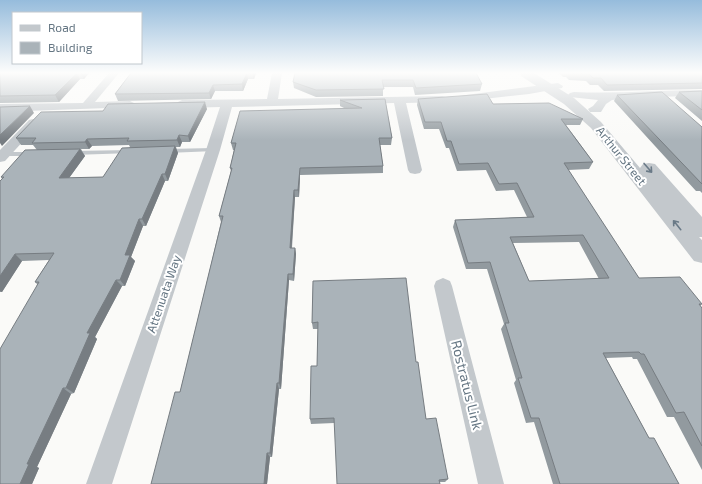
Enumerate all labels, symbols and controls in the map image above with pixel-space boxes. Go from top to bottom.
legend [12,12,142,64]
text: Road [48,20,76,34]
text: Building [48,40,93,54]
street label: Arthur Street [594,123,650,188]
one-way arrow [644,163,653,173]
one-way arrow [673,220,682,230]
street label: Attenuata Way [143,252,183,334]
street label: Rostratus Link [448,338,487,431]

